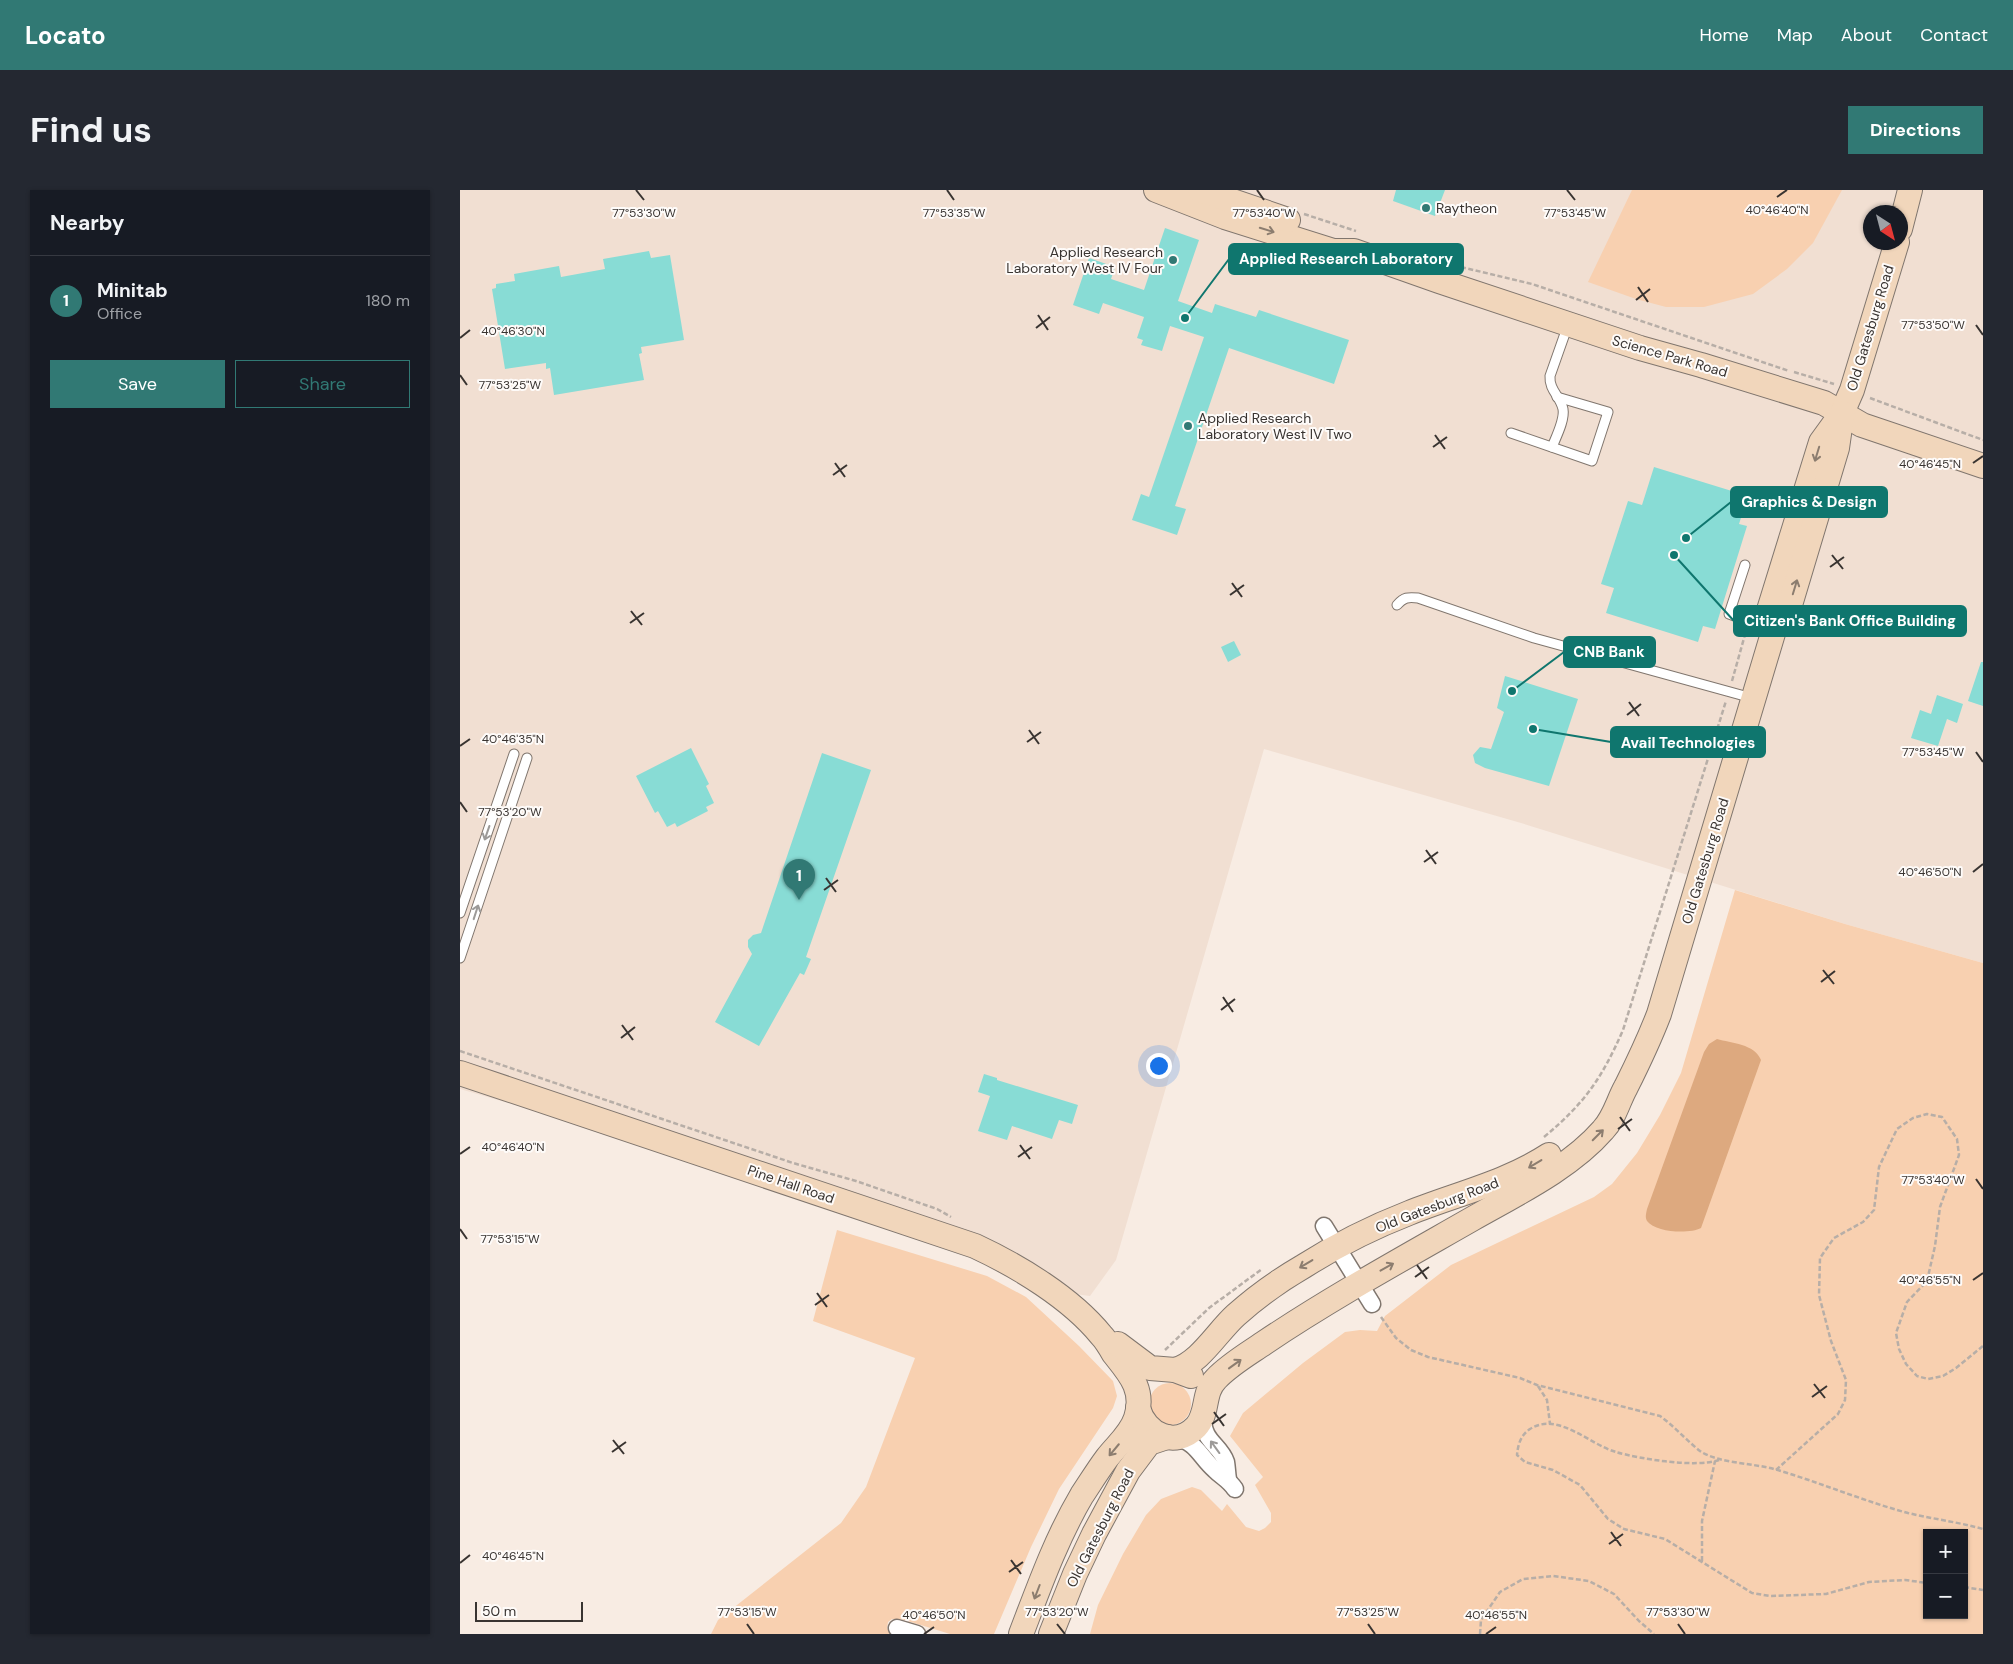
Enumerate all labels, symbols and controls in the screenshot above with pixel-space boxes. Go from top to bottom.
text: Locato [25,20,106,51]
text: Home [1699,23,1749,47]
text: Map [1777,23,1813,47]
text: About [1841,23,1892,47]
text: Contact [1920,23,1988,47]
button: Directions [1848,106,1983,154]
text: Find us [30,107,152,153]
place label: Raytheon [1436,199,1497,217]
marker: Raytheon [1420,202,1432,214]
text: 40°46'40"N [1746,202,1808,218]
text: 77°53'30"W [612,205,676,221]
text: 77°53'35"W [923,205,986,221]
text: 77°53'40"W [1232,205,1296,221]
text: 77°53'45"W [1544,205,1606,221]
north arrow [1863,205,1908,250]
text: Nearby [50,209,124,237]
one-way arrow [1259,226,1275,236]
place label: Applied Research Laboratory West IV Four [1006,243,1163,277]
callout: Applied Research Laboratory [1229,244,1463,274]
text: Applied Research Laboratory [1239,249,1453,269]
marker: Applied Research Laboratory West IV Four [1167,254,1179,266]
street label: Old Gatesburg Road [1842,263,1898,393]
text: Minitab [97,278,168,303]
text: 1 [63,290,69,311]
text: 180 m [366,290,410,311]
text: Office [97,303,142,324]
text: 77°53'50"W [1901,317,1965,333]
text: 40°46'30"N [481,323,545,339]
street label: Science Park Road [1610,331,1730,381]
button: Save [50,360,225,408]
button: Share [235,360,410,408]
text: 77°53'25"W [479,377,542,393]
place label: Applied Research Laboratory West IV Two [1198,409,1352,443]
marker: Applied Research Laboratory West IV Two [1182,420,1194,432]
one-way arrow [1811,446,1821,462]
text: 40°46'45"N [1899,456,1961,472]
callout: Graphics & Design [1731,487,1887,517]
text: Graphics & Design [1741,492,1877,512]
one-way arrow [1791,580,1801,596]
callout: Citizen's Bank Office Building [1734,606,1966,636]
text: Citizen's Bank Office Building [1744,611,1956,631]
callout: CNB Bank [1564,637,1655,667]
text: CNB Bank [1573,642,1645,662]
callout: Avail Technologies [1611,727,1765,757]
text: 40°46'35"N [482,731,544,747]
text: Avail Technologies [1621,733,1755,753]
text: 77°53'45"W [1902,744,1964,760]
street label: Old Gatesburg Road [1677,796,1733,926]
text: 77°53'20"W [478,804,542,820]
one-way arrow [482,825,491,840]
pin: 1 [783,859,815,900]
text: 40°46'50"N [1898,864,1962,880]
one-way arrow [471,905,481,921]
your location [1146,1053,1172,1079]
one-way arrow [1592,1129,1605,1141]
text: 40°46'40"N [482,1139,544,1155]
one-way arrow [1528,1160,1542,1170]
street label: Pine Hall Road [745,1161,837,1207]
text: 77°53'40"W [1901,1172,1965,1188]
street label: Old Gatesburg Road [1373,1173,1501,1237]
text: 77°53'15"W [480,1231,540,1247]
one-way arrow [1300,1260,1314,1270]
one-way arrow [1380,1262,1394,1272]
text: 40°46'55"N [1899,1272,1961,1288]
one-way arrow [1228,1359,1242,1369]
one-way arrow [1210,1441,1221,1454]
one-way arrow [1109,1443,1120,1456]
street label: Old Gatesburg Road [1062,1466,1138,1590]
map controls [1923,1529,1968,1619]
button: + [1923,1529,1968,1574]
text: 40°46'45"N [482,1548,544,1564]
button: − [1923,1574,1968,1619]
one-way arrow [1032,1583,1041,1599]
scale bar [475,1599,582,1622]
text: 50 m [482,1602,516,1620]
text: 77°53'15"W [717,1604,777,1620]
text: 77°53'20"W [1025,1604,1089,1620]
text: 77°53'25"W [1337,1604,1400,1620]
text: 77°53'30"W [1646,1604,1710,1620]
text: 40°46'50"N [902,1607,966,1623]
text: 40°46'55"N [1465,1607,1527,1623]

